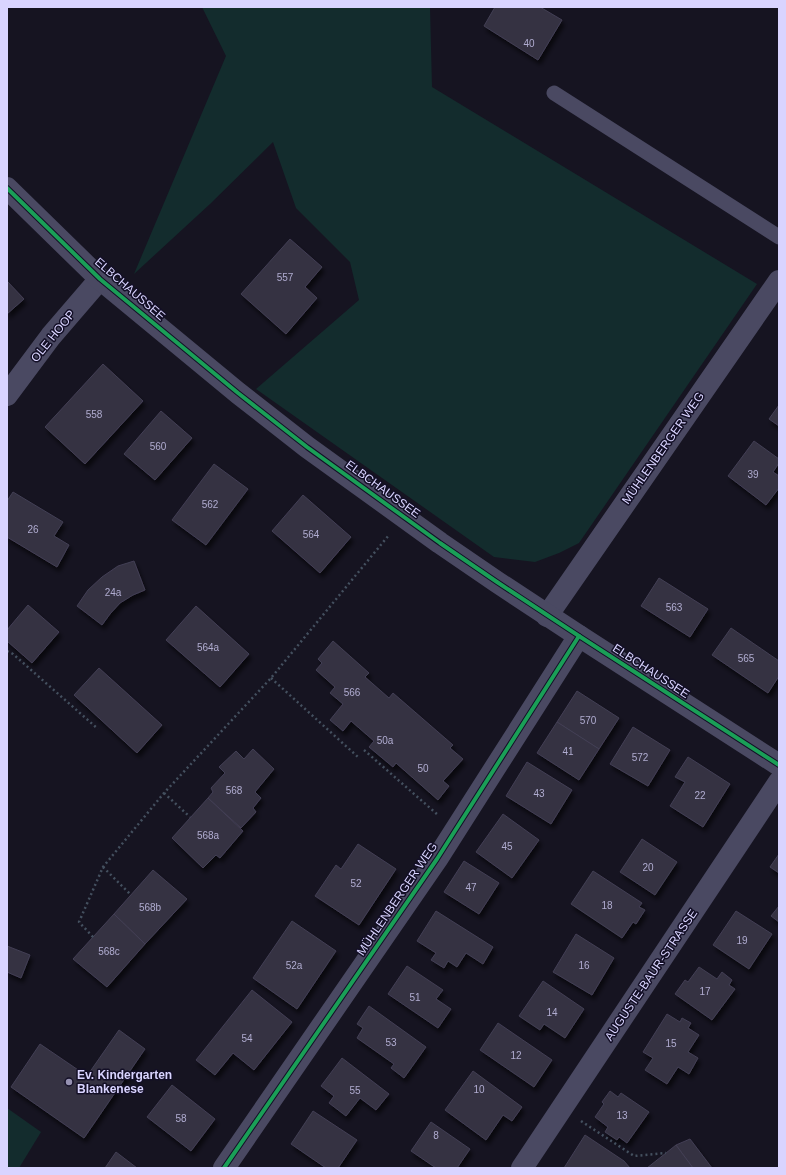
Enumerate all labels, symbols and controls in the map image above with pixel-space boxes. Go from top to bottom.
house number: 40 [523,38,535,49]
street label: ELBCHAUSSEE [92,255,168,323]
house number: 557 [277,272,294,283]
street label: OLE HOOP [28,307,78,365]
street label: MÜHLENBERGER WEG [619,389,707,507]
house number: 558 [86,409,103,420]
house number: 560 [150,441,167,452]
street label: ELBCHAUSSEE [343,457,423,521]
house number: 39 [747,469,759,480]
house number: 562 [202,499,219,510]
house number: 26 [27,524,39,535]
house number: 564 [303,529,320,540]
house number: 24a [105,587,122,598]
house number: 563 [666,602,683,613]
street label: ELBCHAUSSEE [610,641,692,701]
house number: 564a [197,642,220,653]
house number: 565 [738,653,755,664]
house number: 566 [344,687,361,698]
house number: 570 [580,715,597,726]
house number: 50a [377,735,394,746]
house number: 41 [562,746,574,757]
house number: 572 [632,752,649,763]
house number: 50 [417,763,429,774]
house number: 568 [226,785,243,796]
house number: 43 [533,788,545,799]
house number: 22 [694,790,706,801]
house number: 568a [197,830,220,841]
street label: MÜHLENBERGER WEG [354,840,440,958]
house number: 45 [501,841,513,852]
house number: 20 [642,862,654,873]
house number: 52 [350,878,362,889]
house number: 47 [465,882,477,893]
house number: 18 [601,900,613,911]
house number: 568b [139,902,162,913]
street label: AUGUSTE-BAUR-STRASSE [602,907,700,1043]
house number: 19 [736,935,748,946]
house number: 568c [98,946,120,957]
house number: 52a [286,960,303,971]
house number: 16 [578,960,590,971]
house number: 17 [699,986,711,997]
house number: 51 [409,992,421,1003]
house number: 14 [546,1007,558,1018]
house number: 54 [241,1033,253,1044]
house number: 53 [385,1037,397,1048]
house number: 15 [665,1038,677,1049]
house number: 12 [510,1050,522,1061]
place label: Ev. Kindergarten Blankenese [77,1068,172,1096]
marker: Ev. Kindergarten Blankenese [64,1077,74,1087]
house number: 10 [473,1084,485,1095]
house number: 55 [349,1085,361,1096]
house number: 13 [616,1110,628,1121]
house number: 58 [175,1113,187,1124]
house number: 8 [433,1130,439,1141]

